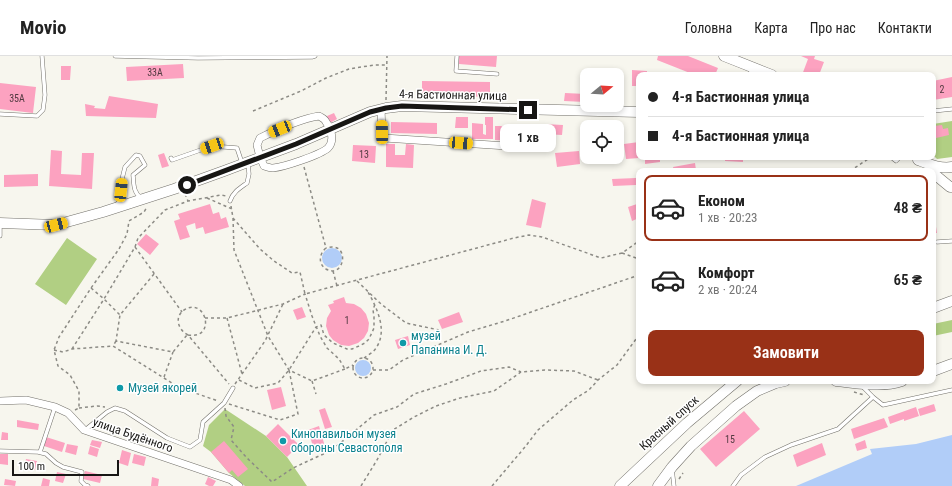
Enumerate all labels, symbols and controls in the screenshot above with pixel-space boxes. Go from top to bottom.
text: Movio [20,16,67,39]
text: Головна [685,20,732,36]
text: Карта [754,20,788,36]
text: Про нас [810,20,856,36]
text: Контакти [878,20,932,36]
house number: 33А [147,67,163,78]
north arrow [580,68,624,112]
map controls [580,68,624,164]
house number: 2 [940,84,945,95]
street label: 4-я Бастионная улица [399,87,507,103]
text: 4-я Бастионная улица [672,88,809,106]
house number: 35А [9,93,25,104]
route end [519,101,537,119]
car [267,119,293,139]
car [376,120,388,144]
button: locate [580,120,624,164]
callout: 1 хв [500,124,556,152]
text: 4-я Бастионная улица [672,127,809,145]
text: 1 хв [517,130,539,145]
car [199,136,225,156]
car [449,136,473,150]
house number: 13 [359,149,369,160]
route start [178,176,196,194]
car [114,177,128,203]
icon: car [650,190,686,226]
text: Економ [698,192,745,210]
text: 48 ₴ [893,199,922,217]
text: 1 хв · 20:23 [698,210,758,225]
car [43,216,69,234]
icon: car [650,262,686,298]
text: Комфорт [698,264,755,282]
text: 65 ₴ [893,271,922,289]
text: 2 хв · 20:24 [698,282,758,297]
house number: 1 [345,315,349,326]
place label: музей Папанина И. Д. [411,329,487,357]
button: Замовити [648,330,924,376]
marker: музей Папанина И. Д. [398,338,408,348]
place label: Музей якорей [128,381,197,395]
marker: Музей якорей [115,383,125,393]
street label: Красный спуск [637,393,702,453]
street label: улица Будённого [91,415,175,455]
place label: Кинопавильон музея обороны Севастополя [291,427,402,455]
house number: 15 [725,434,735,445]
marker: Кинопавильон музея обороны Севастополя [278,436,288,446]
scale bar [12,458,119,477]
text: 100 m [18,460,45,473]

